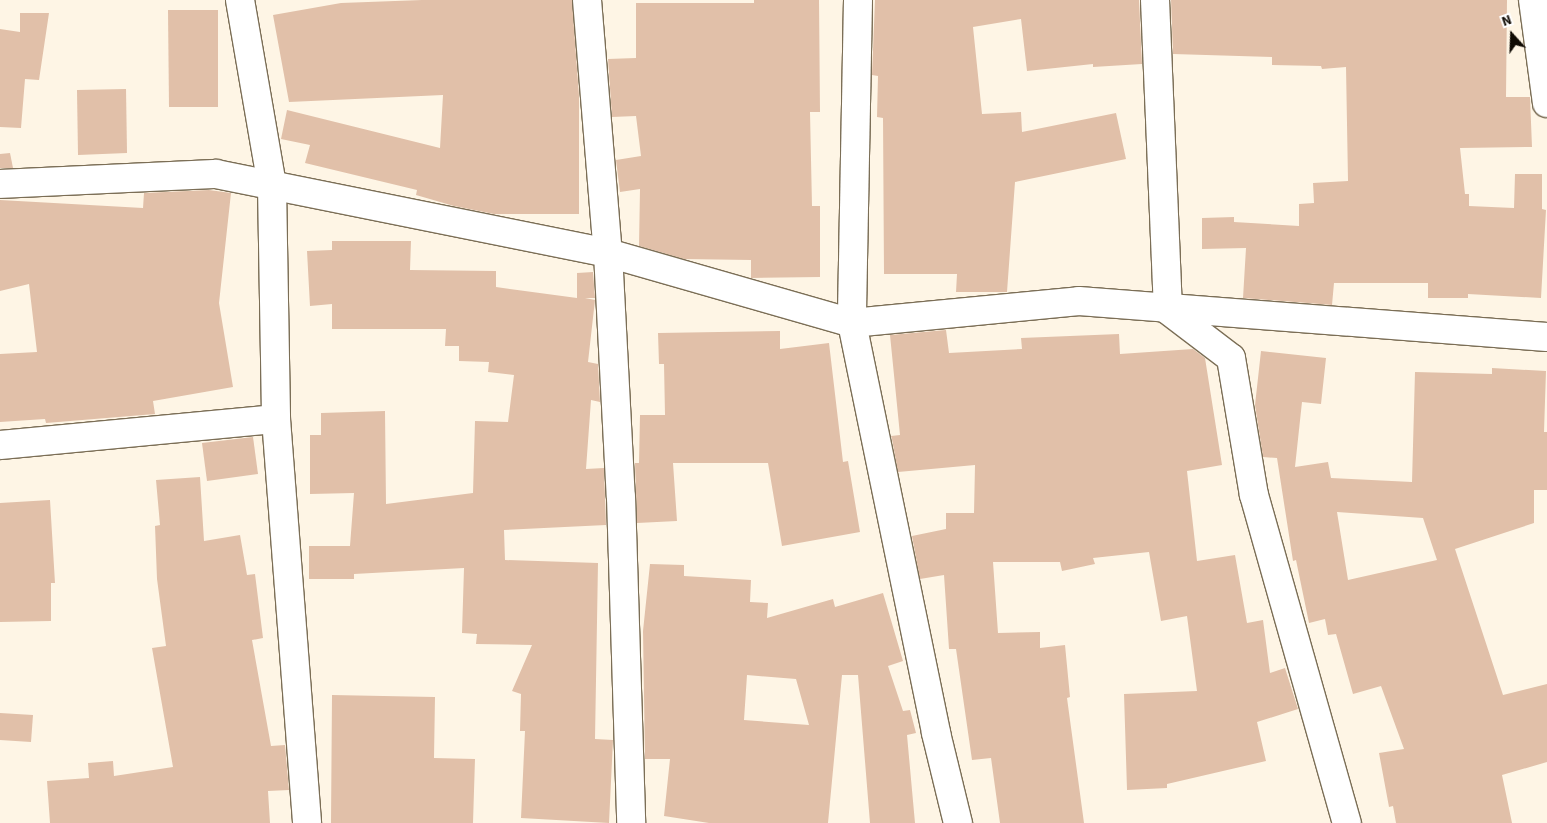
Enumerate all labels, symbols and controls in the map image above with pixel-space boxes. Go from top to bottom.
north arrow [1487,10,1537,60]
text: N [1499,10,1515,32]

